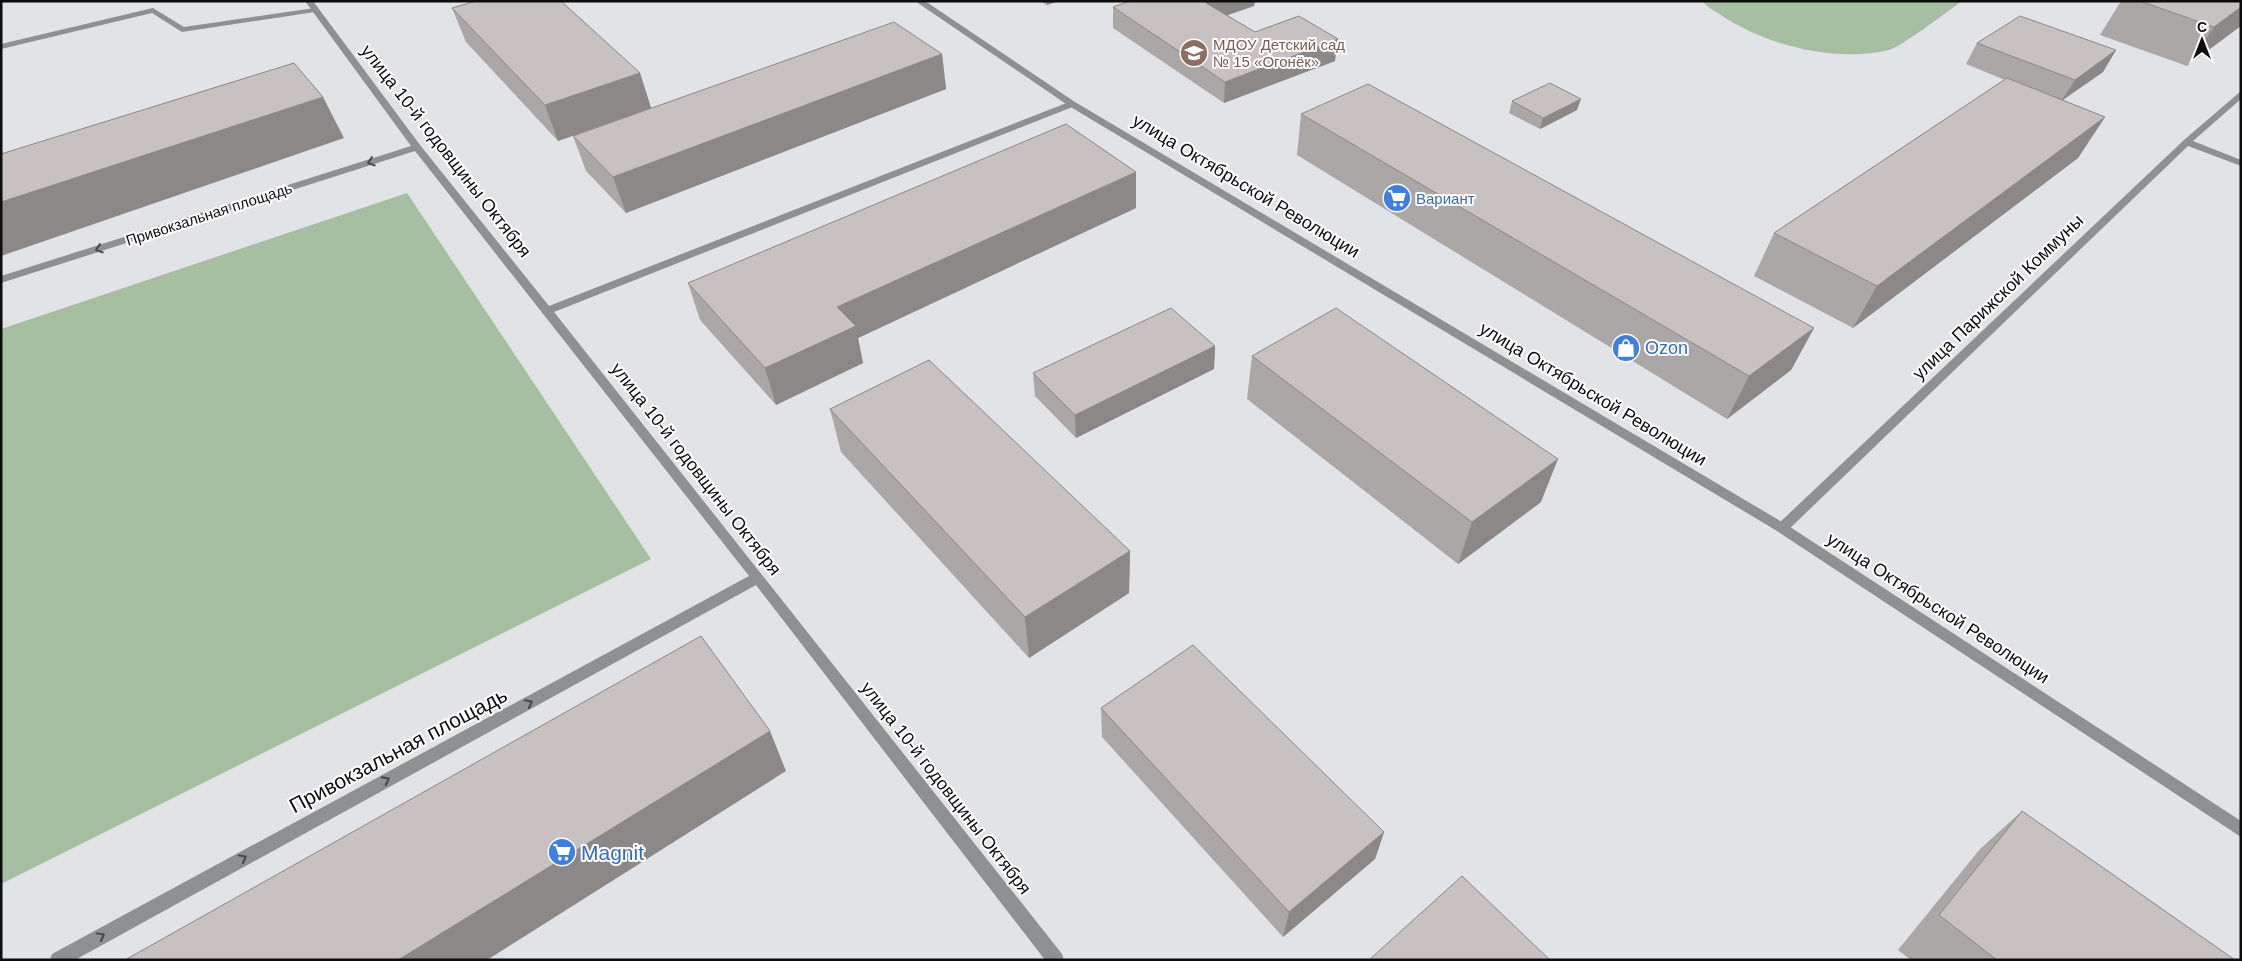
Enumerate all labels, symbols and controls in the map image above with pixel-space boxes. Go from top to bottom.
north arrow [2177,15,2227,65]
text: С [2197,19,2207,35]
place label: МДОУ Детский сад № 15 «Огонёк» [1213,36,1345,70]
school or university icon: МДОУ Детский сад № 15 «Огонёк» [1179,38,1209,68]
street label: улица 10-й годовщины Октября [357,41,535,261]
street label: улица Октябрьской Революции [1129,110,1363,262]
one-way arrow [367,157,375,167]
street label: Привокзальная площадь [124,179,294,249]
supermarket icon: Вариант [1382,183,1412,213]
place label: Вариант [1416,190,1475,207]
street label: улица Парижской Коммуны [1909,210,2087,384]
one-way arrow [95,243,104,253]
street label: улица Октябрьской Революции [1476,318,1710,470]
shop icon: Ozon [1611,333,1641,363]
place label: Ozon [1645,338,1688,358]
street label: улица 10-й годовщины Октября [607,359,785,579]
street label: улица Октябрьской Революции [1823,529,2053,687]
street label: улица 10-й годовщины Октября [857,678,1035,898]
street label: Привокзальная площадь [285,683,511,817]
one-way arrow [523,699,532,709]
one-way arrow [380,776,389,786]
supermarket icon: Magnit [547,837,577,867]
place label: Magnit [581,841,644,864]
one-way arrow [238,854,247,864]
one-way arrow [95,932,104,942]

